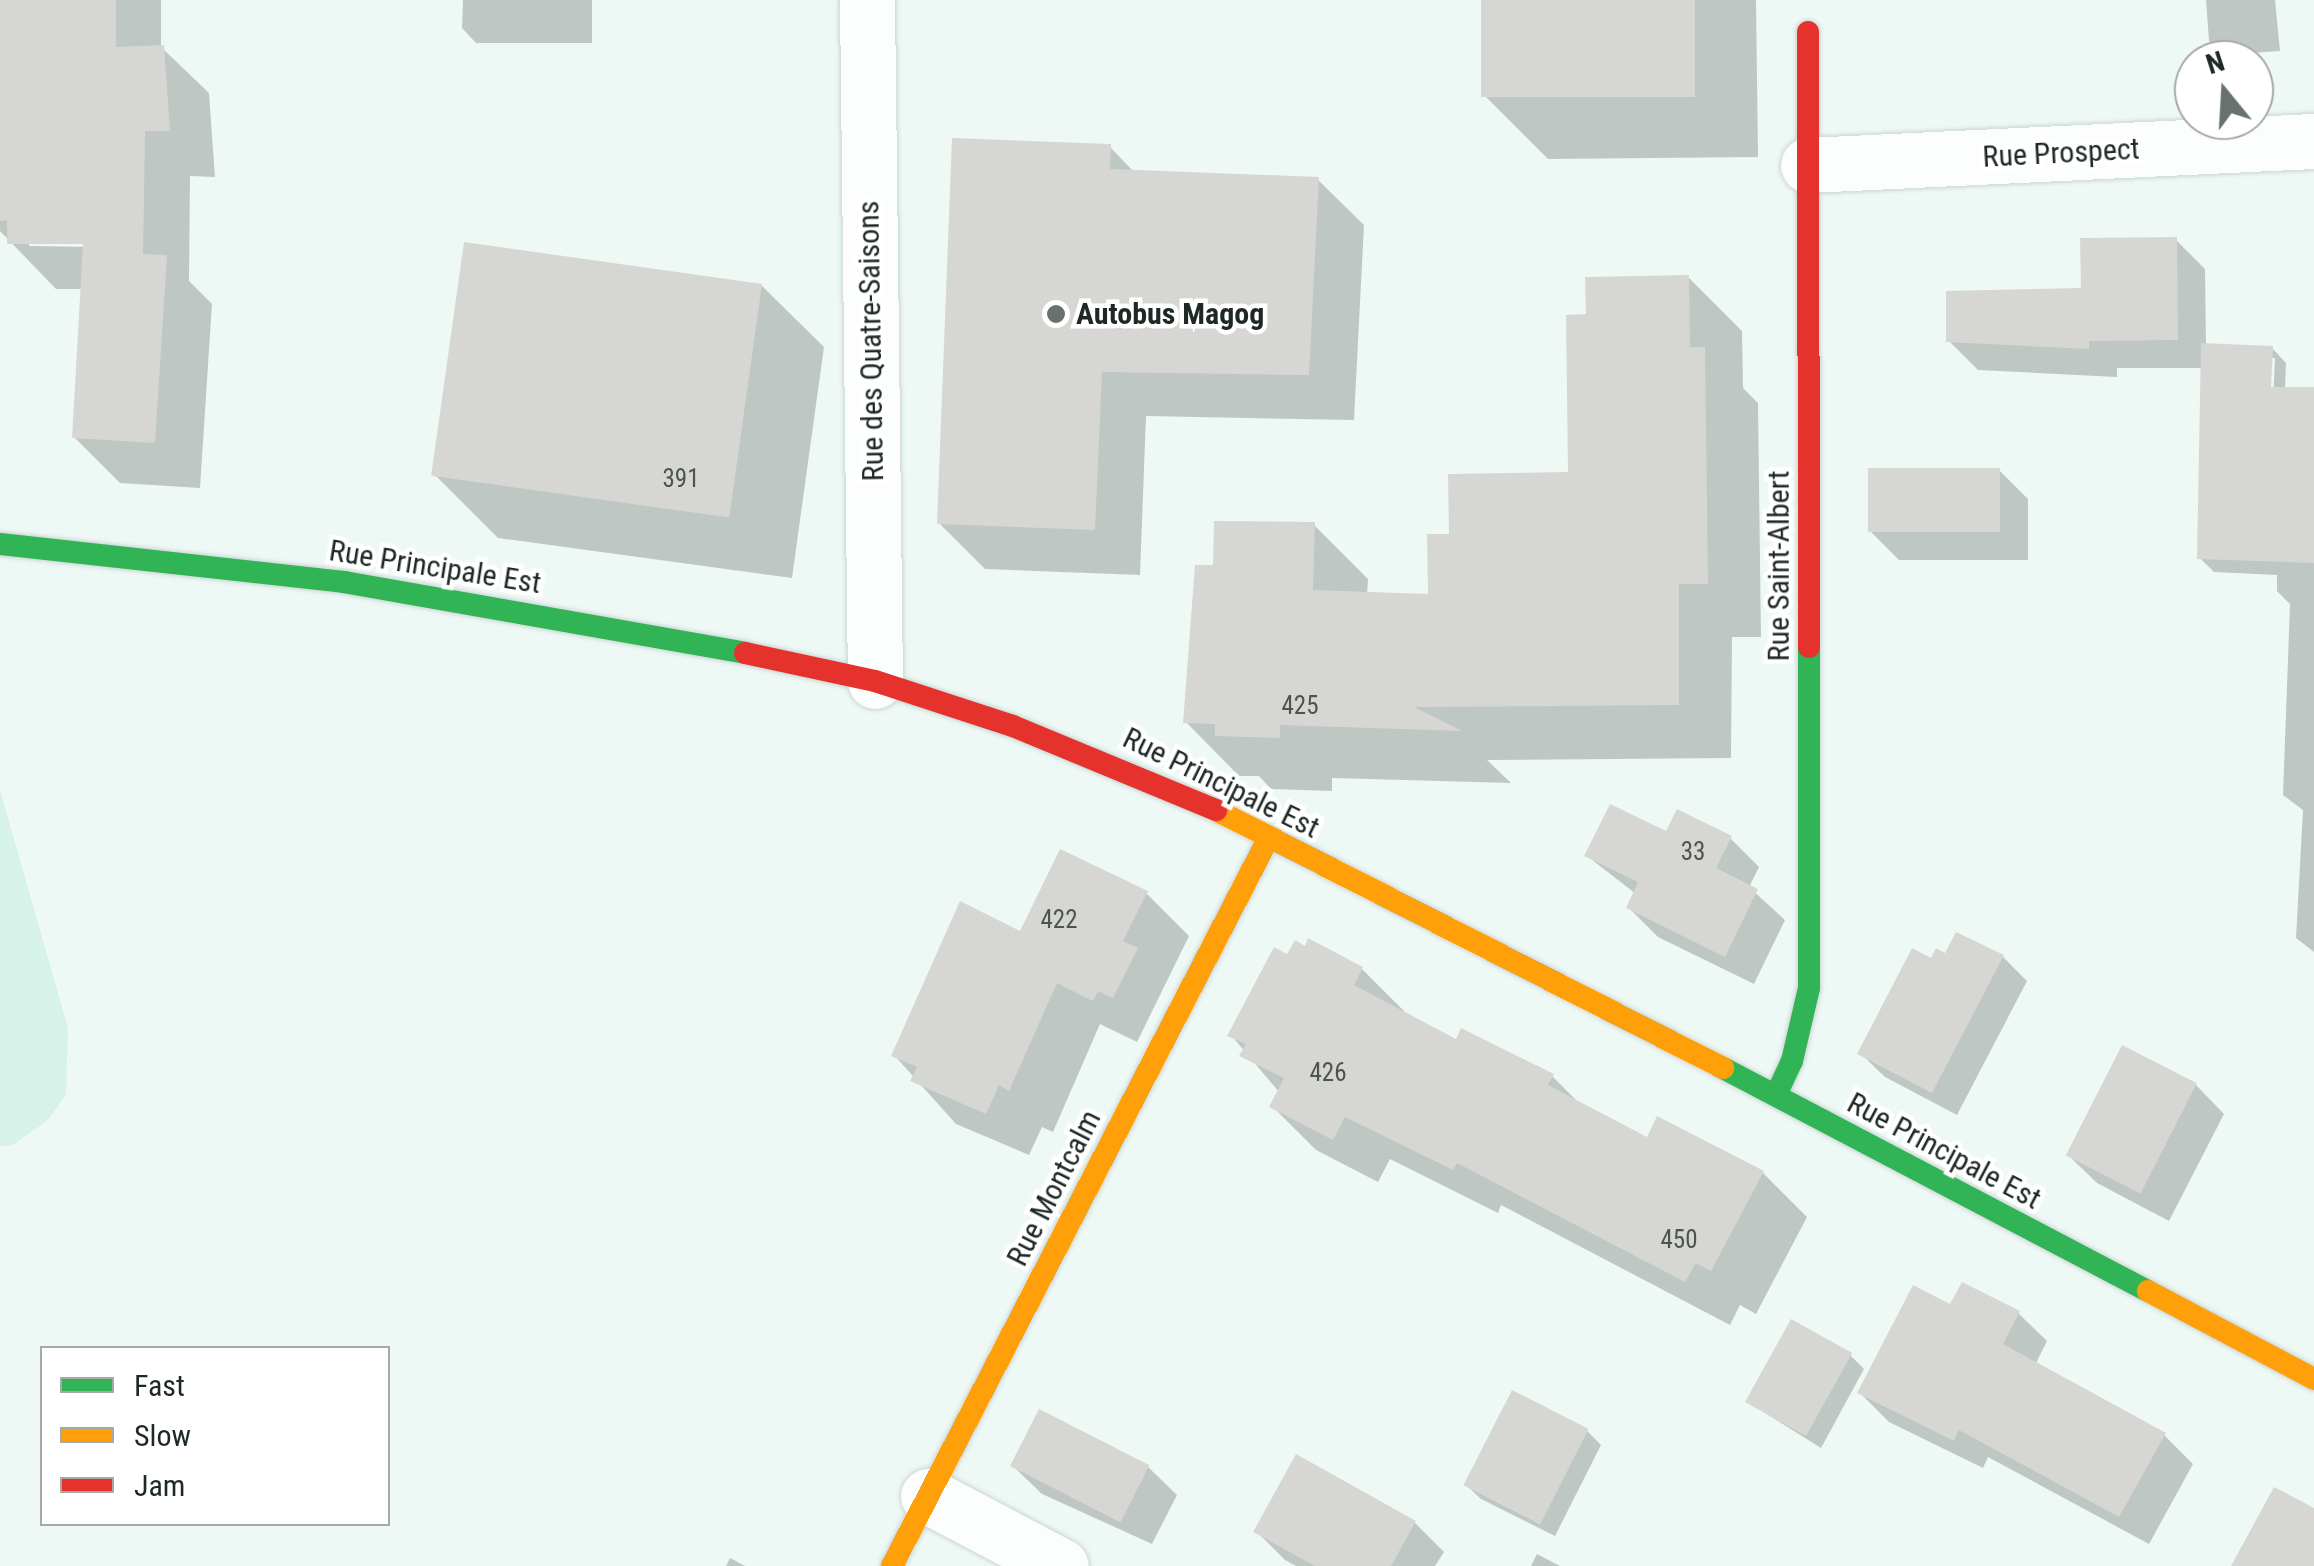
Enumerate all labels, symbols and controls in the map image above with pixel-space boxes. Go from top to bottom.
north arrow [2174,40,2274,140]
text: N [2202,45,2228,81]
street label: Rue Prospect [1982,131,2140,175]
street label: Rue des Quatre-Saisons [851,200,891,482]
place label: Autobus Magog [1076,296,1264,332]
marker: Autobus Magog [1045,303,1067,325]
house number: 391 [662,464,700,494]
street label: Rue Saint-Albert [1761,471,1797,661]
street label: Rue Principale Est [327,533,543,601]
house number: 425 [1281,691,1319,721]
street label: Rue Principale Est [1117,720,1325,846]
house number: 33 [1681,837,1705,867]
house number: 422 [1040,905,1078,935]
house number: 426 [1309,1058,1347,1088]
street label: Rue Principale Est [1841,1085,2047,1217]
street label: Rue Montcalm [999,1104,1109,1272]
house number: 450 [1660,1225,1698,1255]
legend [40,1346,390,1526]
text: Fast [134,1368,185,1403]
text: Slow [134,1418,191,1453]
text: Jam [134,1468,185,1503]

